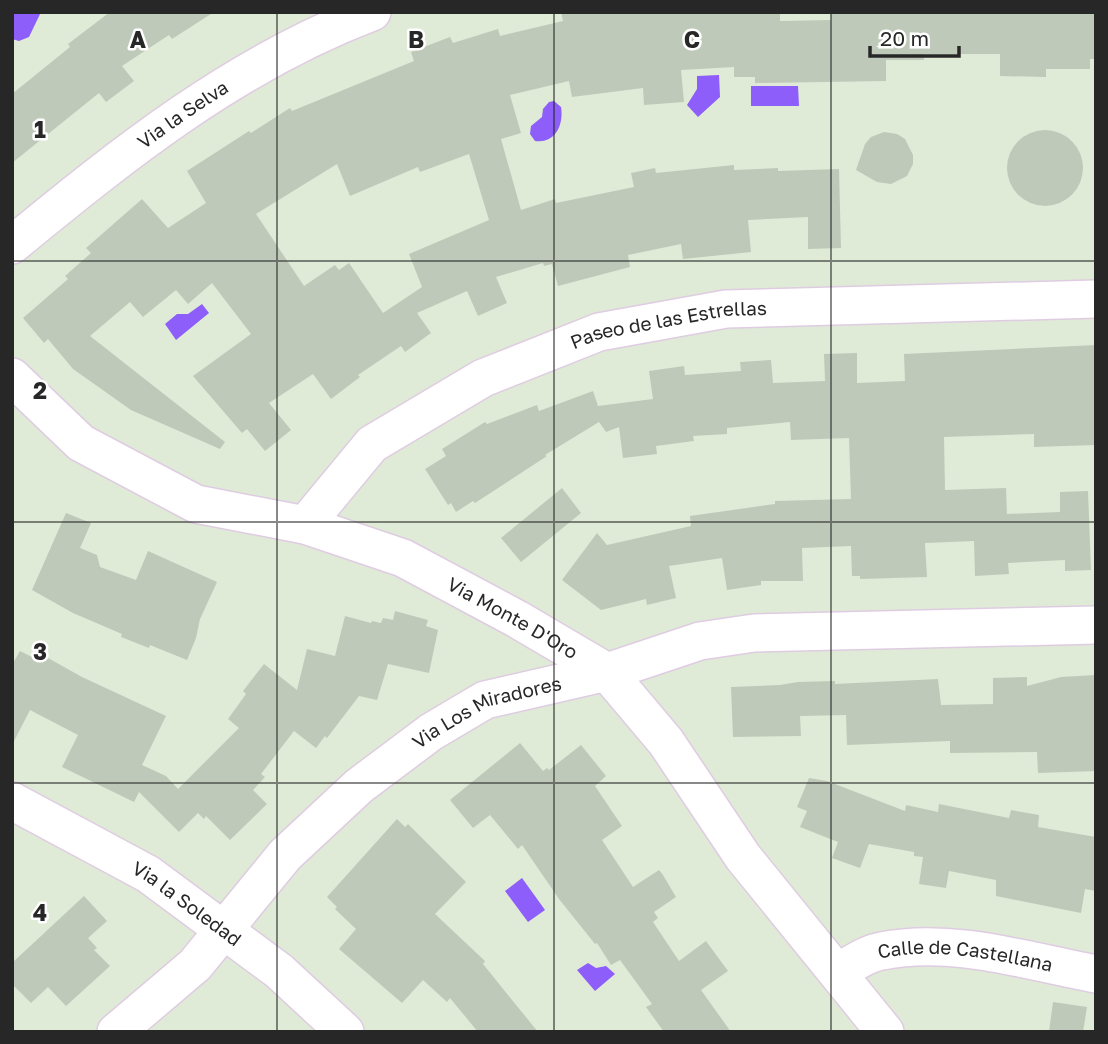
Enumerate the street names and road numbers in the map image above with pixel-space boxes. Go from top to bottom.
street label: Via la Selva [132,75,232,153]
street label: Paseo de las Estrellas [567,296,767,353]
street label: Via Monte D'Oro [444,572,582,663]
street label: Via Los Miradores [407,671,563,753]
street label: Via la Soledad [129,856,246,950]
street label: Calle de Castellana [875,935,1055,976]

